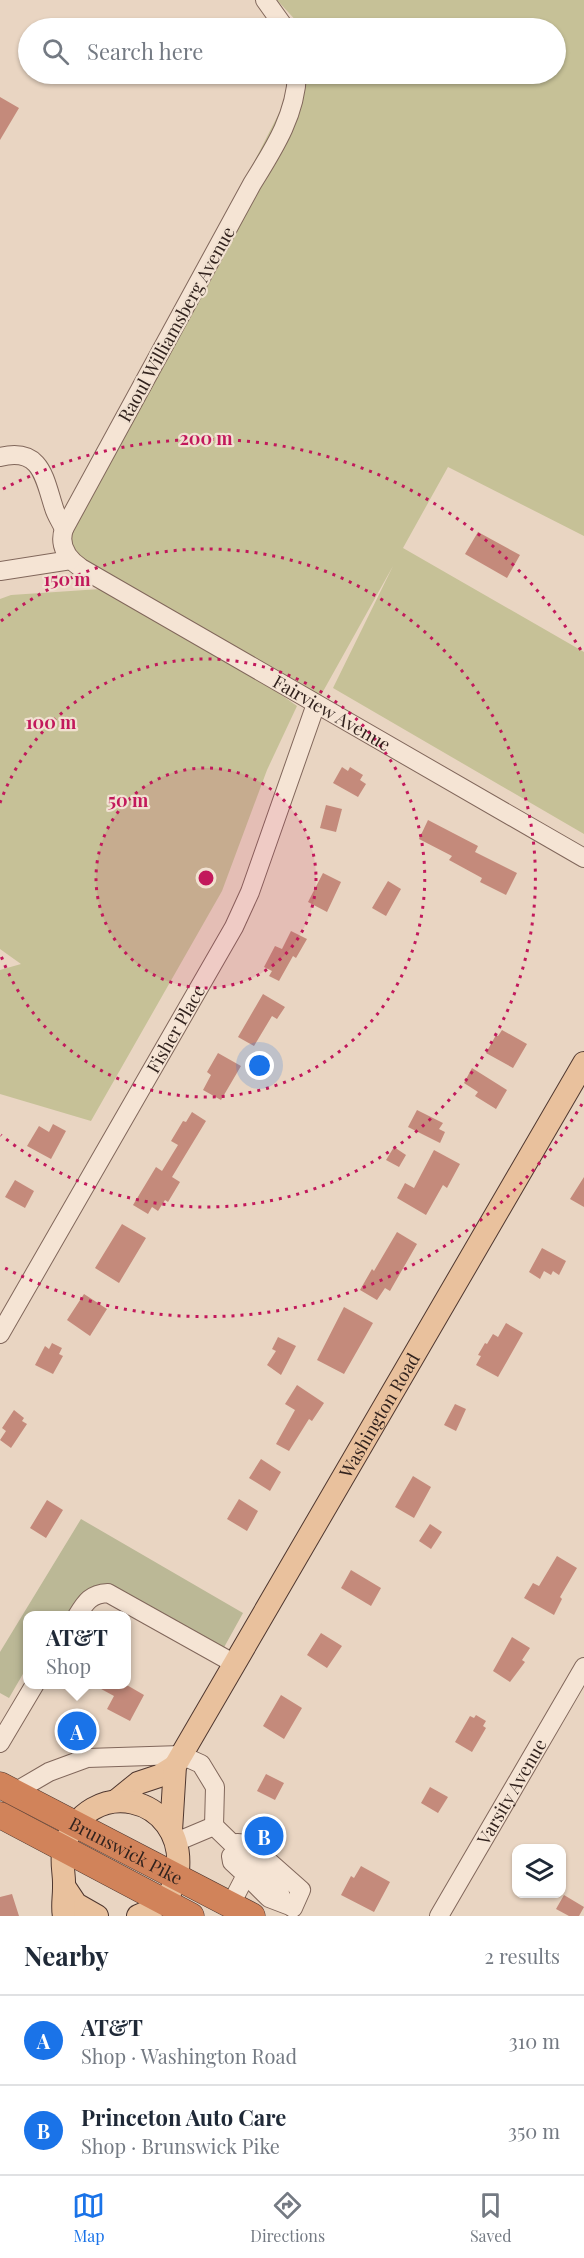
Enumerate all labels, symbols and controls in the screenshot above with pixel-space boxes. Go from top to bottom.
search box [18,18,566,84]
icon: search [39,35,72,68]
text: Search here [87,36,203,66]
street label: Raoul Williamsberg Avenue [112,222,240,426]
text: 200 m [179,426,233,450]
text: 150 m [43,567,91,591]
street label: Fairview Avenue [269,669,395,756]
text: 100 m [26,710,77,734]
text: 50 m [108,788,149,812]
centre of rings [196,868,216,888]
street label: Fisher Place [141,980,210,1077]
your location [245,1051,274,1080]
street label: Washington Road [333,1348,425,1483]
popup [23,1611,131,1689]
text: AT&T [46,1622,108,1652]
text: Shop [46,1652,91,1679]
pin: A [58,1708,97,1754]
street label: Varsity Avenue [471,1734,552,1850]
street label: Brunswick Pike [65,1811,187,1890]
pin: B [244,1814,284,1858]
map controls [512,1844,566,1898]
button: layers [512,1844,566,1898]
text: Nearby [24,1938,109,1973]
text: 2 results [485,1942,560,1969]
text: AT&T [81,2012,143,2042]
text: A [37,2027,50,2054]
text: 310 m [509,2027,560,2054]
text: Shop · Washington Road [81,2042,297,2069]
text: Princeton Auto Care [81,2102,286,2132]
text: B [37,2117,50,2144]
text: 350 m [508,2117,560,2144]
text: Shop · Brunswick Pike [81,2132,280,2159]
tab: Map [72,2189,105,2246]
tab: Directions [250,2189,325,2246]
tab: Saved [470,2189,512,2246]

